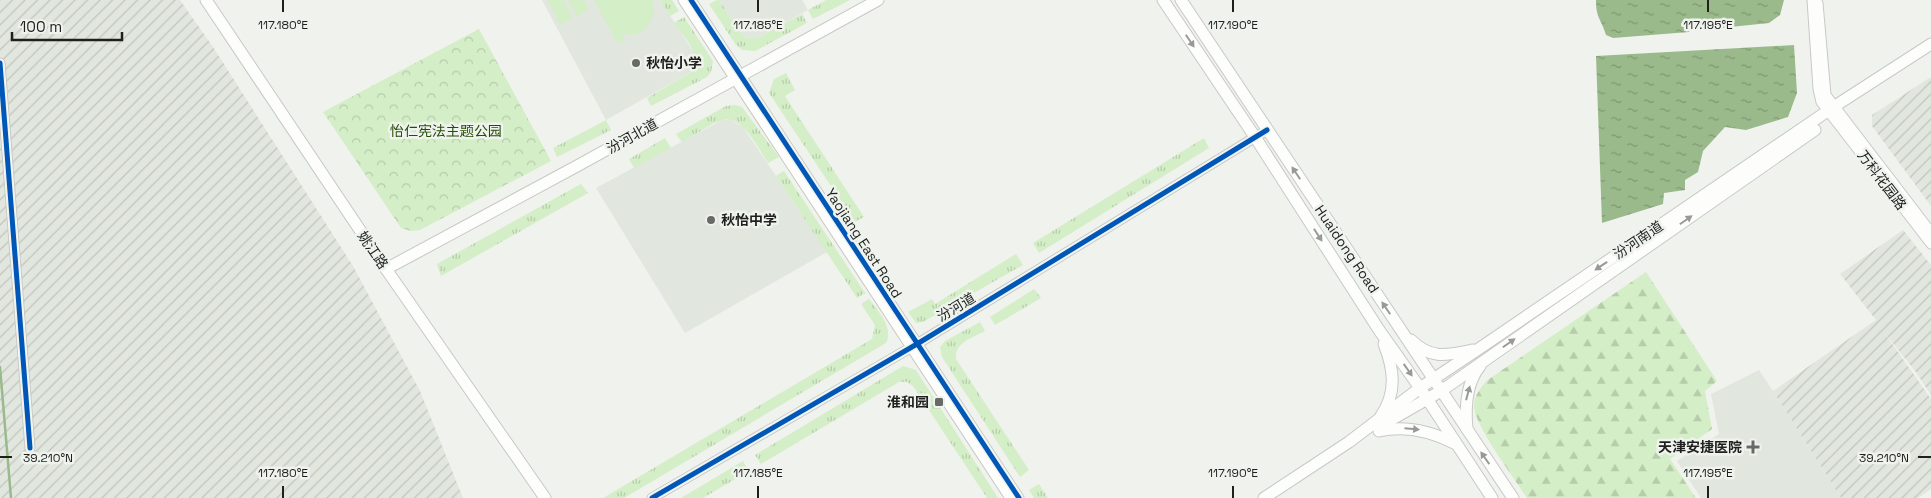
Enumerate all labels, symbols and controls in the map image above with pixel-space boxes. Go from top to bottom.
scale bar [12,10,122,42]
text: 100 m [20,17,62,36]
text: 117.180°E [258,17,308,33]
text: 117.185°E [733,17,783,33]
text: 117.190°E [1208,17,1258,33]
text: 117.195°E [1683,17,1733,33]
one-way arrow [1186,34,1195,47]
place label: 秋怡小学 [646,54,702,72]
marker: 秋怡小学 [630,57,642,69]
street label: 汾河北道 [603,115,661,157]
park label: 怡仁宪法主题公园 [390,122,502,140]
street label: 万科花园路 [1854,147,1910,213]
one-way arrow [1291,166,1301,179]
street label: Yaojiang East Road [822,185,906,301]
street label: Huaidong Road [1311,202,1383,296]
place label: 秋怡中学 [721,211,777,229]
marker: 秋怡中学 [705,214,717,226]
one-way arrow [1679,215,1692,225]
street label: 汾河南道 [1610,217,1666,263]
street label: 姚江路 [354,228,392,272]
one-way arrow [1313,228,1323,242]
one-way arrow [1594,261,1607,271]
street label: 汾河道 [933,288,979,326]
one-way arrow [1381,301,1391,314]
one-way arrow [1503,338,1516,348]
one-way arrow [1403,363,1413,377]
one-way arrow [1465,386,1473,401]
place label: 淮和园 [887,393,929,411]
marker: 淮和园 [933,396,945,408]
one-way arrow [1405,426,1421,434]
place label: 天津安捷医院 [1658,438,1742,456]
marker: 天津安捷医院 [1746,440,1760,454]
text: 39.210°N [23,450,73,466]
text: 39.210°N [1859,450,1909,466]
one-way arrow [1480,451,1490,465]
text: 117.180°E [258,465,308,481]
text: 117.185°E [733,465,783,481]
text: 117.190°E [1208,465,1258,481]
text: 117.195°E [1683,465,1733,481]

